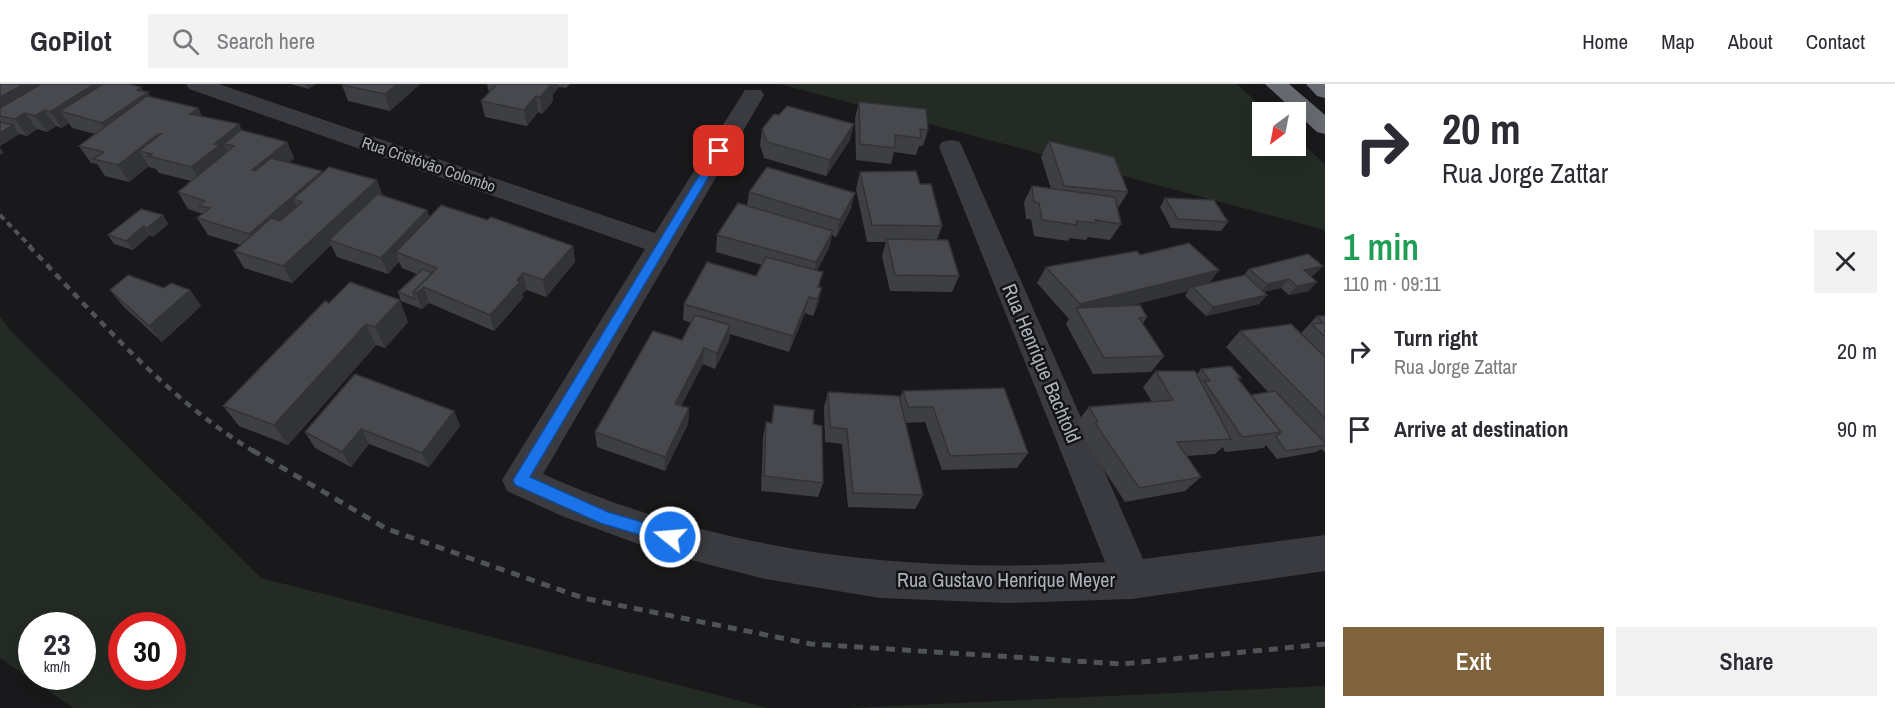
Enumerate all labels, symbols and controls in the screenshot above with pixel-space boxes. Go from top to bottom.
search box [148,14,568,68]
text: GoPilot [30,22,112,60]
icon: search [169,25,202,58]
text: Search here [217,26,315,56]
text: Home [1582,27,1628,56]
text: Map [1661,27,1695,56]
text: About [1728,27,1773,56]
text: Contact [1806,27,1865,56]
text: 20 m [1442,101,1521,157]
north arrow [1252,102,1306,156]
map controls [1252,102,1306,156]
icon: right [1343,108,1421,186]
pin [693,125,744,176]
street label: Rua Cristóvão Colombo [359,131,499,197]
icon: arrive [702,134,735,167]
text: Rua Jorge Zattar [1442,155,1608,191]
text: 1 min [1343,223,1419,271]
button: close [1814,230,1877,293]
text: 110 m · 09:11 [1343,270,1441,297]
street label: Rua Henrique Bachtold [996,279,1088,447]
text: Turn right [1394,323,1478,353]
icon: right [1343,335,1376,368]
text: 20 m [1837,336,1877,366]
text: Rua Jorge Zattar [1394,353,1517,380]
icon: arrive [1343,413,1376,446]
text: Arrive at destination [1394,414,1568,444]
text: 90 m [1837,414,1877,444]
position arrow [638,505,702,569]
street label: Rua Gustavo Henrique Meyer [897,566,1115,593]
speed limit sign: 30 [108,612,186,690]
text: 23 [43,624,71,664]
button: Exit [1343,627,1604,696]
button: Share [1616,627,1877,696]
text: km/h [44,656,70,677]

